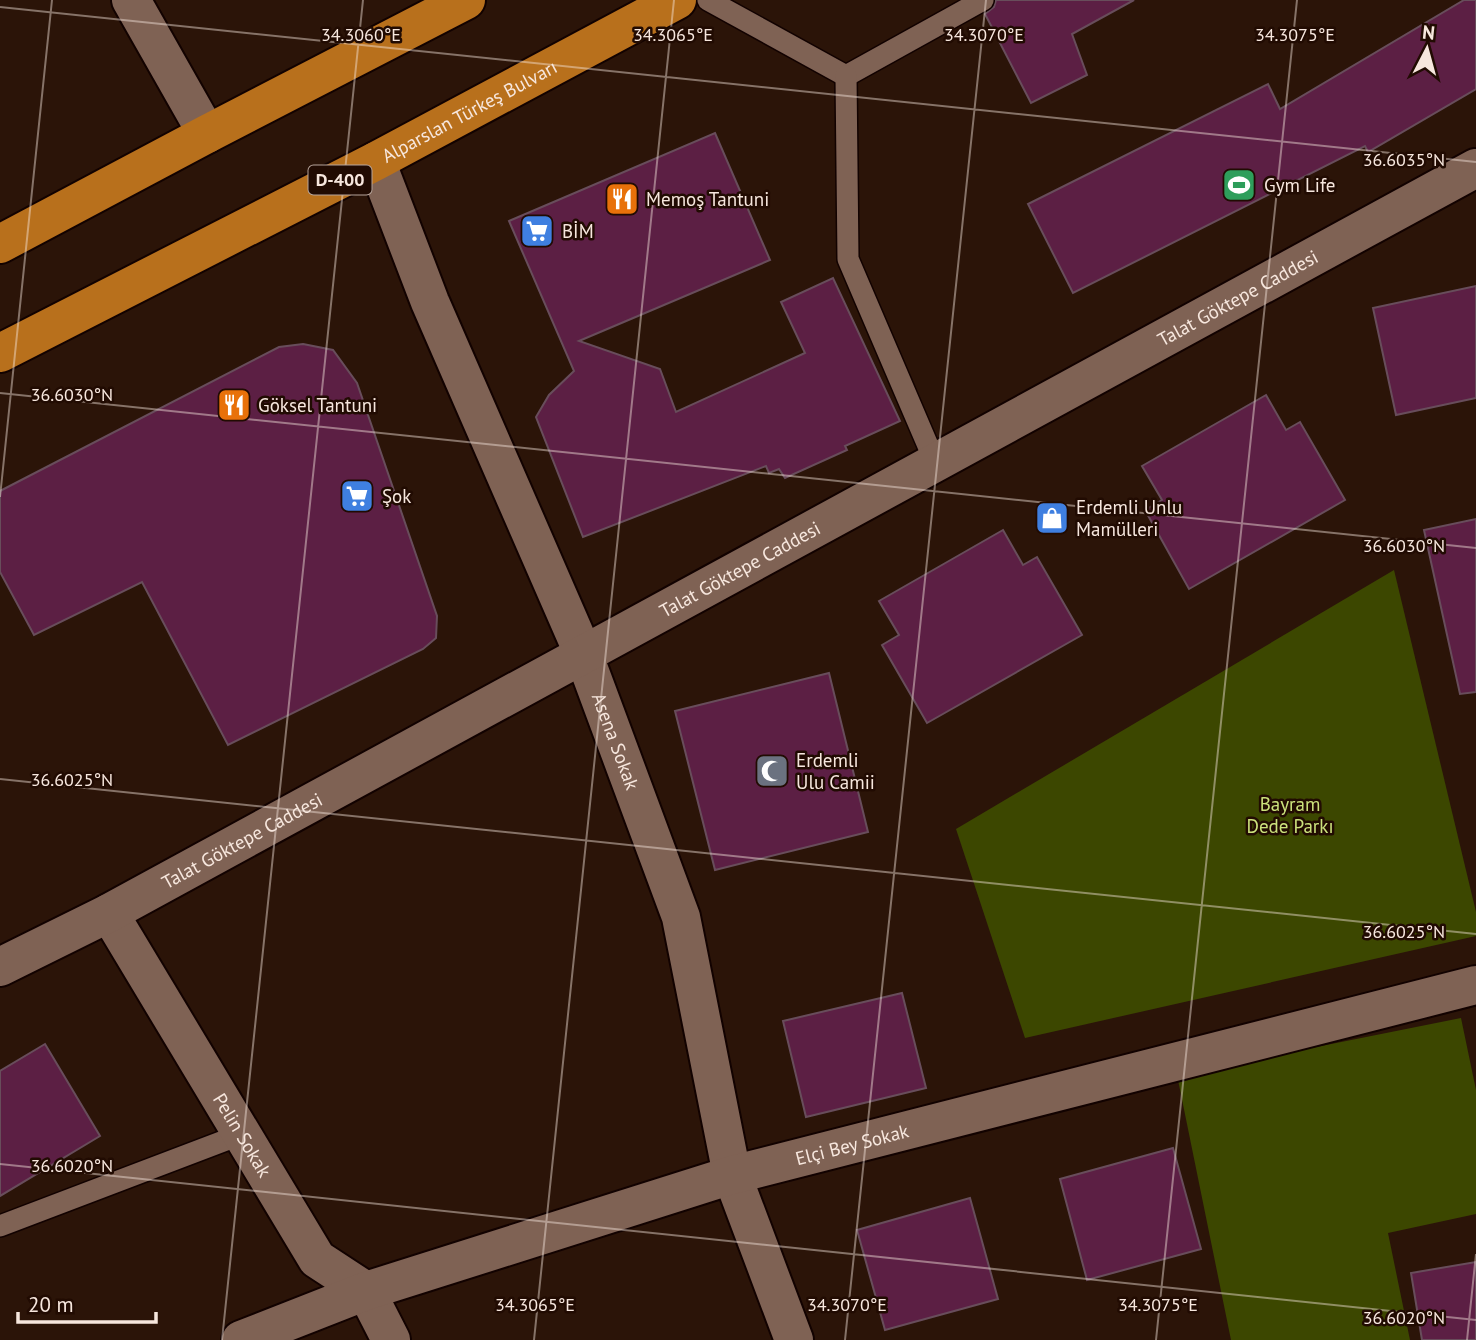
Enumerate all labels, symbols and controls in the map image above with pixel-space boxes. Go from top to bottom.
north arrow [1392,14,1462,84]
text: N [1421,20,1436,45]
text: 34.3060°E [321,23,401,46]
text: 34.3065°E [633,23,713,46]
text: 34.3070°E [944,23,1024,46]
text: 34.3075°E [1255,23,1335,46]
street label: Alparslan Türkeş Bulvarı [378,54,561,168]
text: 36.6035°N [1363,148,1445,171]
road number: D-400 [308,166,372,195]
sports icon: Gym Life [1220,166,1258,204]
place label: Gym Life [1264,173,1335,197]
restaurant icon: Memoş Tantuni [603,180,641,218]
place label: Memoş Tantuni [646,187,769,211]
supermarket icon: BİM [518,212,556,250]
place label: BİM [562,219,594,243]
street label: Talat Göktepe Caddesi [1153,244,1322,351]
text: 36.6030°N [31,383,113,406]
restaurant icon: Göksel Tantuni [215,386,253,424]
place label: Göksel Tantuni [258,393,377,417]
supermarket icon: Şok [338,477,376,515]
place label: Şok [382,484,411,508]
place label: Erdemli Unlu Mamülleri [1076,495,1182,541]
shop icon: Erdemli Unlu Mamülleri [1033,499,1071,537]
street label: Talat Göktepe Caddesi [655,516,824,623]
text: 36.6030°N [1363,534,1445,557]
street label: Asena Sokak [587,689,645,793]
place label: Erdemli Ulu Camii [796,748,875,794]
mosque icon: Erdemli Ulu Camii [753,752,791,790]
text: 36.6025°N [31,768,113,791]
street label: Talat Göktepe Caddesi [157,787,326,894]
park label: Bayram Dede Parkı [1246,792,1334,838]
text: 36.6025°N [1363,920,1445,943]
street label: Pelin Sokak [208,1089,277,1181]
street label: Elçi Bey Sokak [793,1118,911,1170]
text: 36.6020°N [31,1154,113,1177]
scale bar [18,1280,156,1324]
text: 20 m [28,1291,74,1318]
text: 34.3065°E [495,1293,575,1316]
text: 34.3070°E [807,1293,887,1316]
text: 34.3075°E [1118,1293,1198,1316]
text: 36.6020°N [1363,1306,1445,1329]

